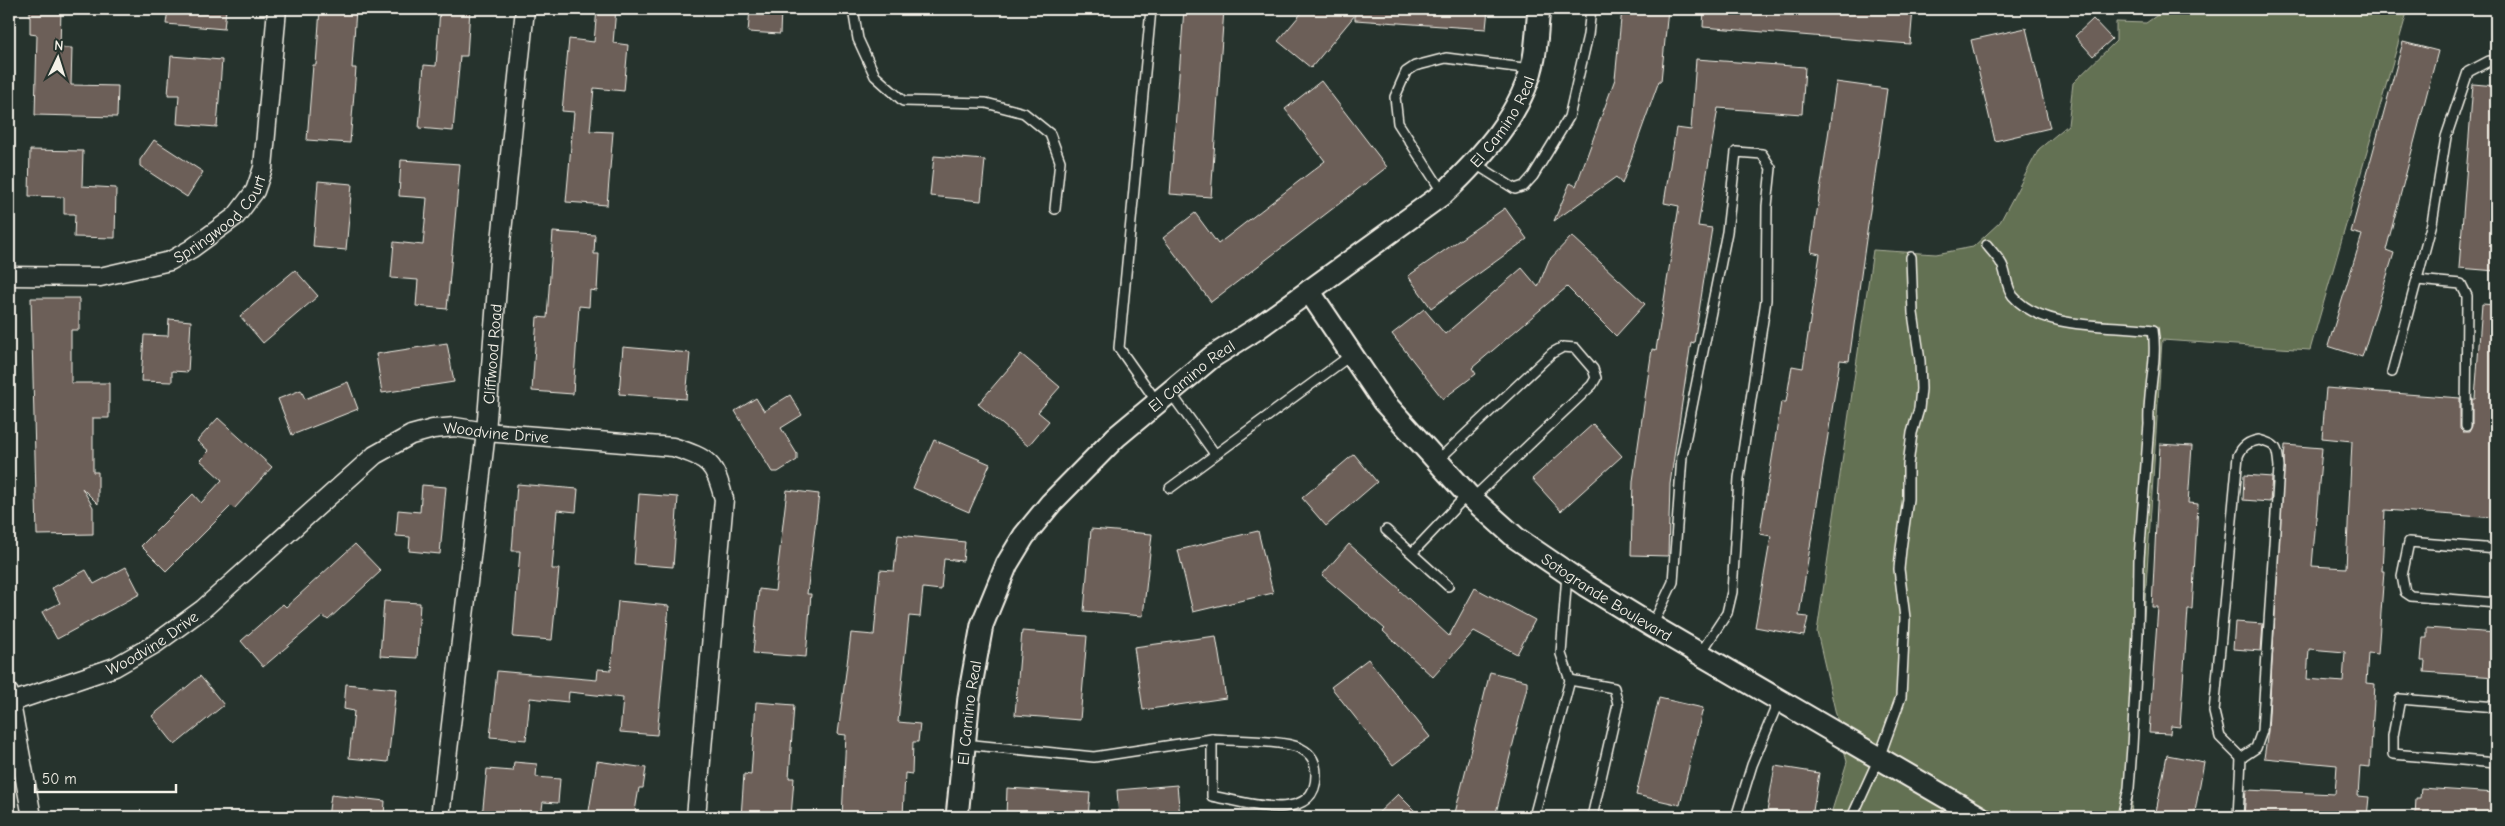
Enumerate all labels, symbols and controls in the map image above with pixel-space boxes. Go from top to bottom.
north arrow [32,32,82,82]
text: N [54,37,64,54]
street label: El Camino Real [1467,74,1539,171]
street label: Springwood Court [170,173,270,267]
street label: Cliffwood Road [480,303,506,405]
street label: El Camino Real [1145,337,1238,416]
street label: Woodvine Drive [443,419,549,447]
street label: Sotogrande Boulevard [1538,550,1675,645]
street label: Woodvine Drive [104,608,202,679]
street label: El Camino Real [954,659,985,766]
scale bar [35,761,176,793]
text: 50 m [42,770,77,788]

